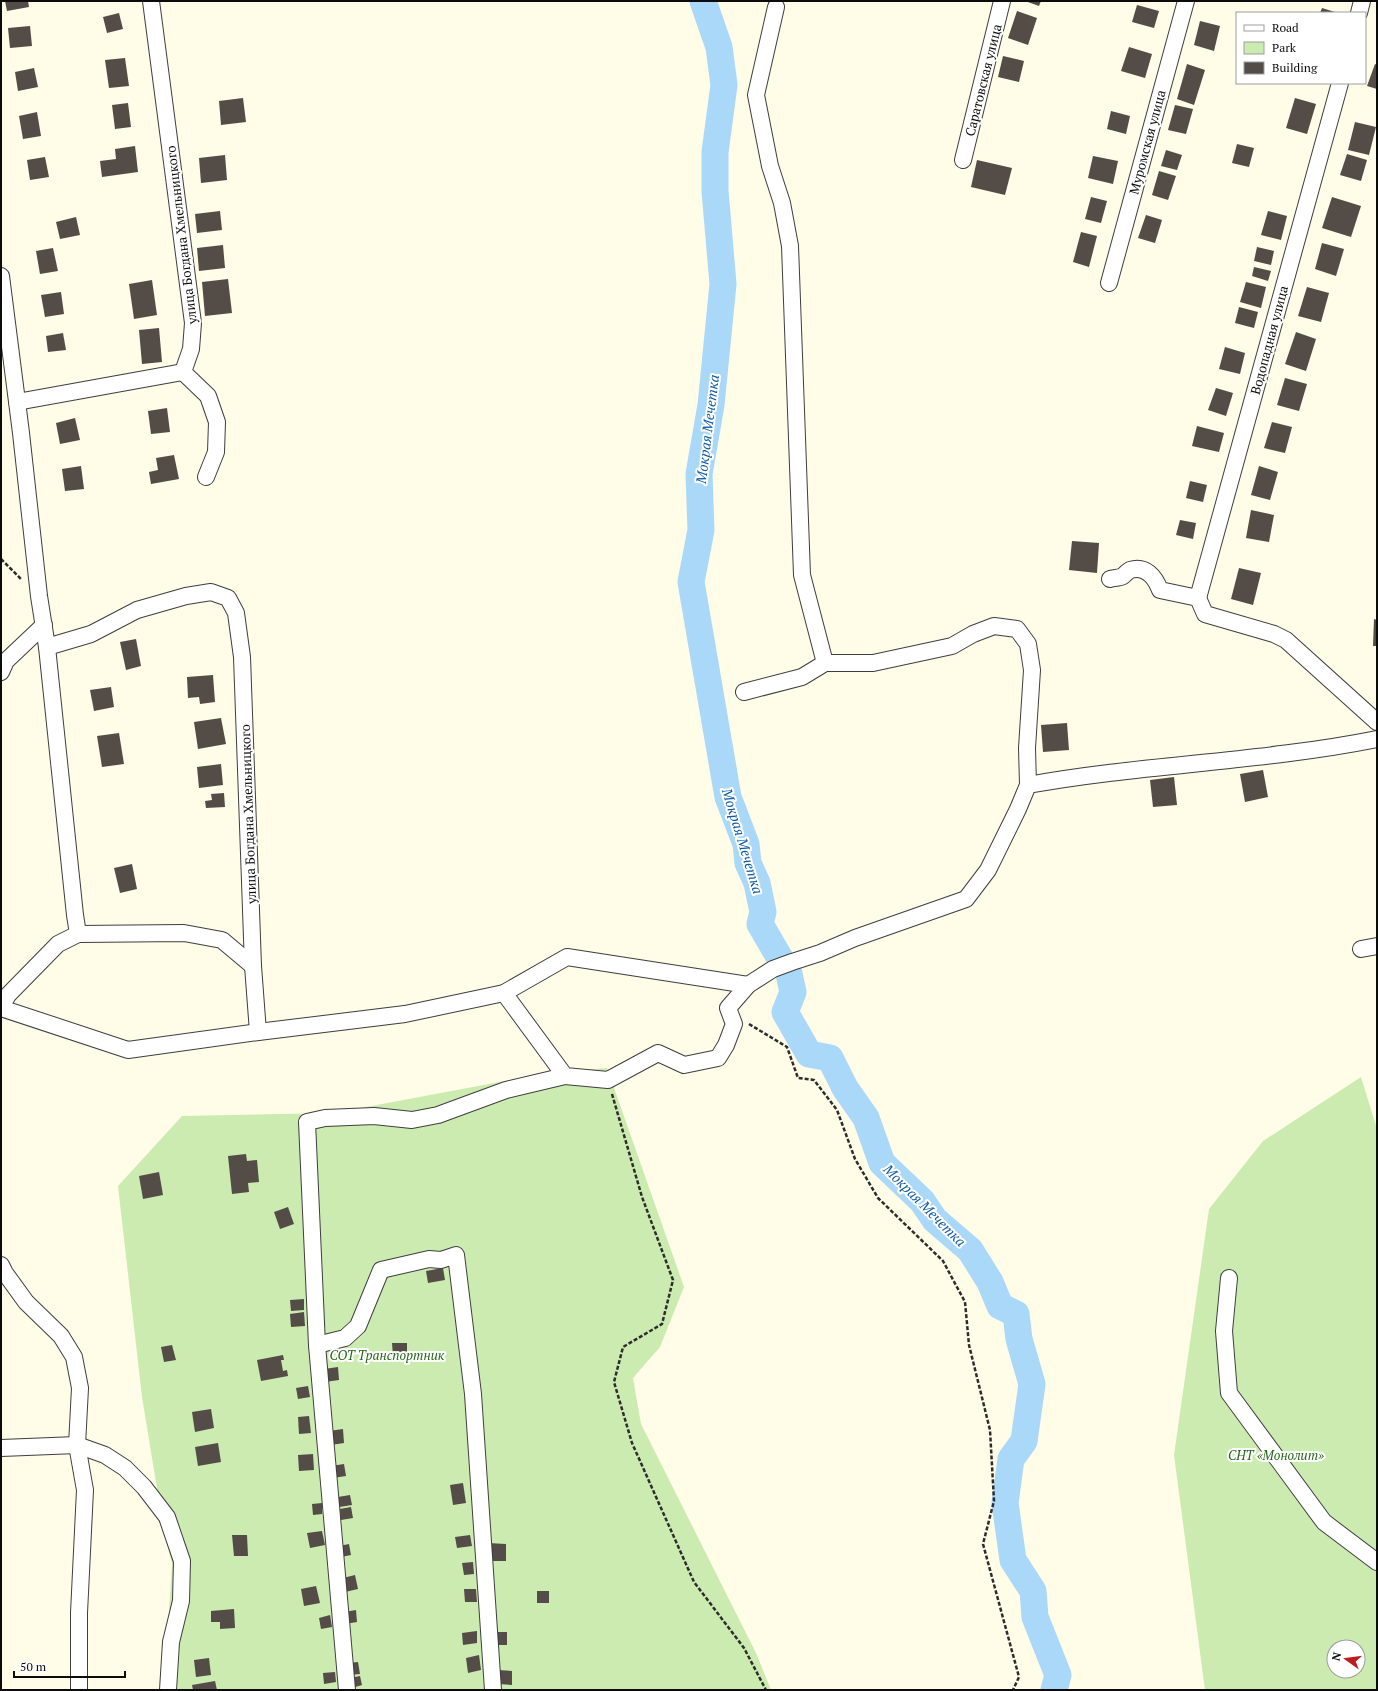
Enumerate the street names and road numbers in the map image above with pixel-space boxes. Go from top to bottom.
street label: Саратовская улица [960,22,1006,138]
street label: Муромская улица [1124,87,1170,196]
street label: улица Богдана Хмельницкого [161,145,201,326]
street label: Водопадная улица [1246,283,1292,396]
street label: улица Богдана Хмельницкого [236,724,260,905]

